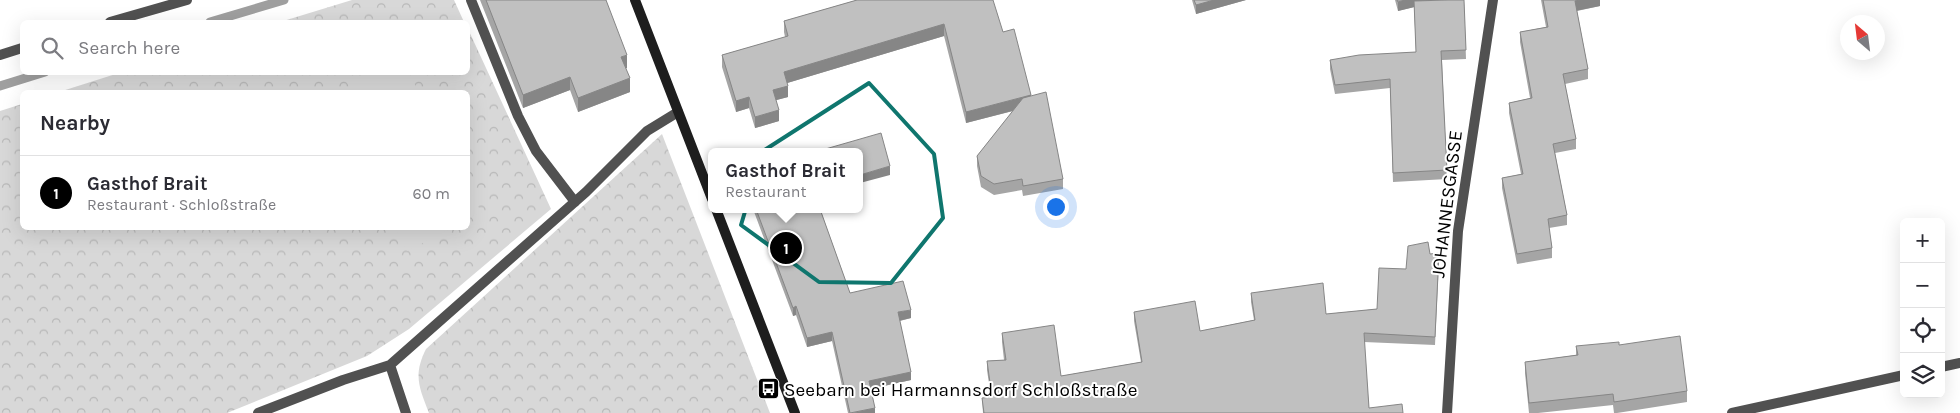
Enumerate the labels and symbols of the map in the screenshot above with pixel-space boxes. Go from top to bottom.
north arrow [1840,15,1885,60]
street label: JOHANNESGASSE [1427,129,1467,279]
your location [1043,194,1069,220]
pin: 1 [770,229,802,267]
bus stop icon: Seebarn bei Harmannsdorf Schloßstraße [756,377,780,401]
place label: Seebarn bei Harmannsdorf Schloßstraße [784,379,1137,401]

